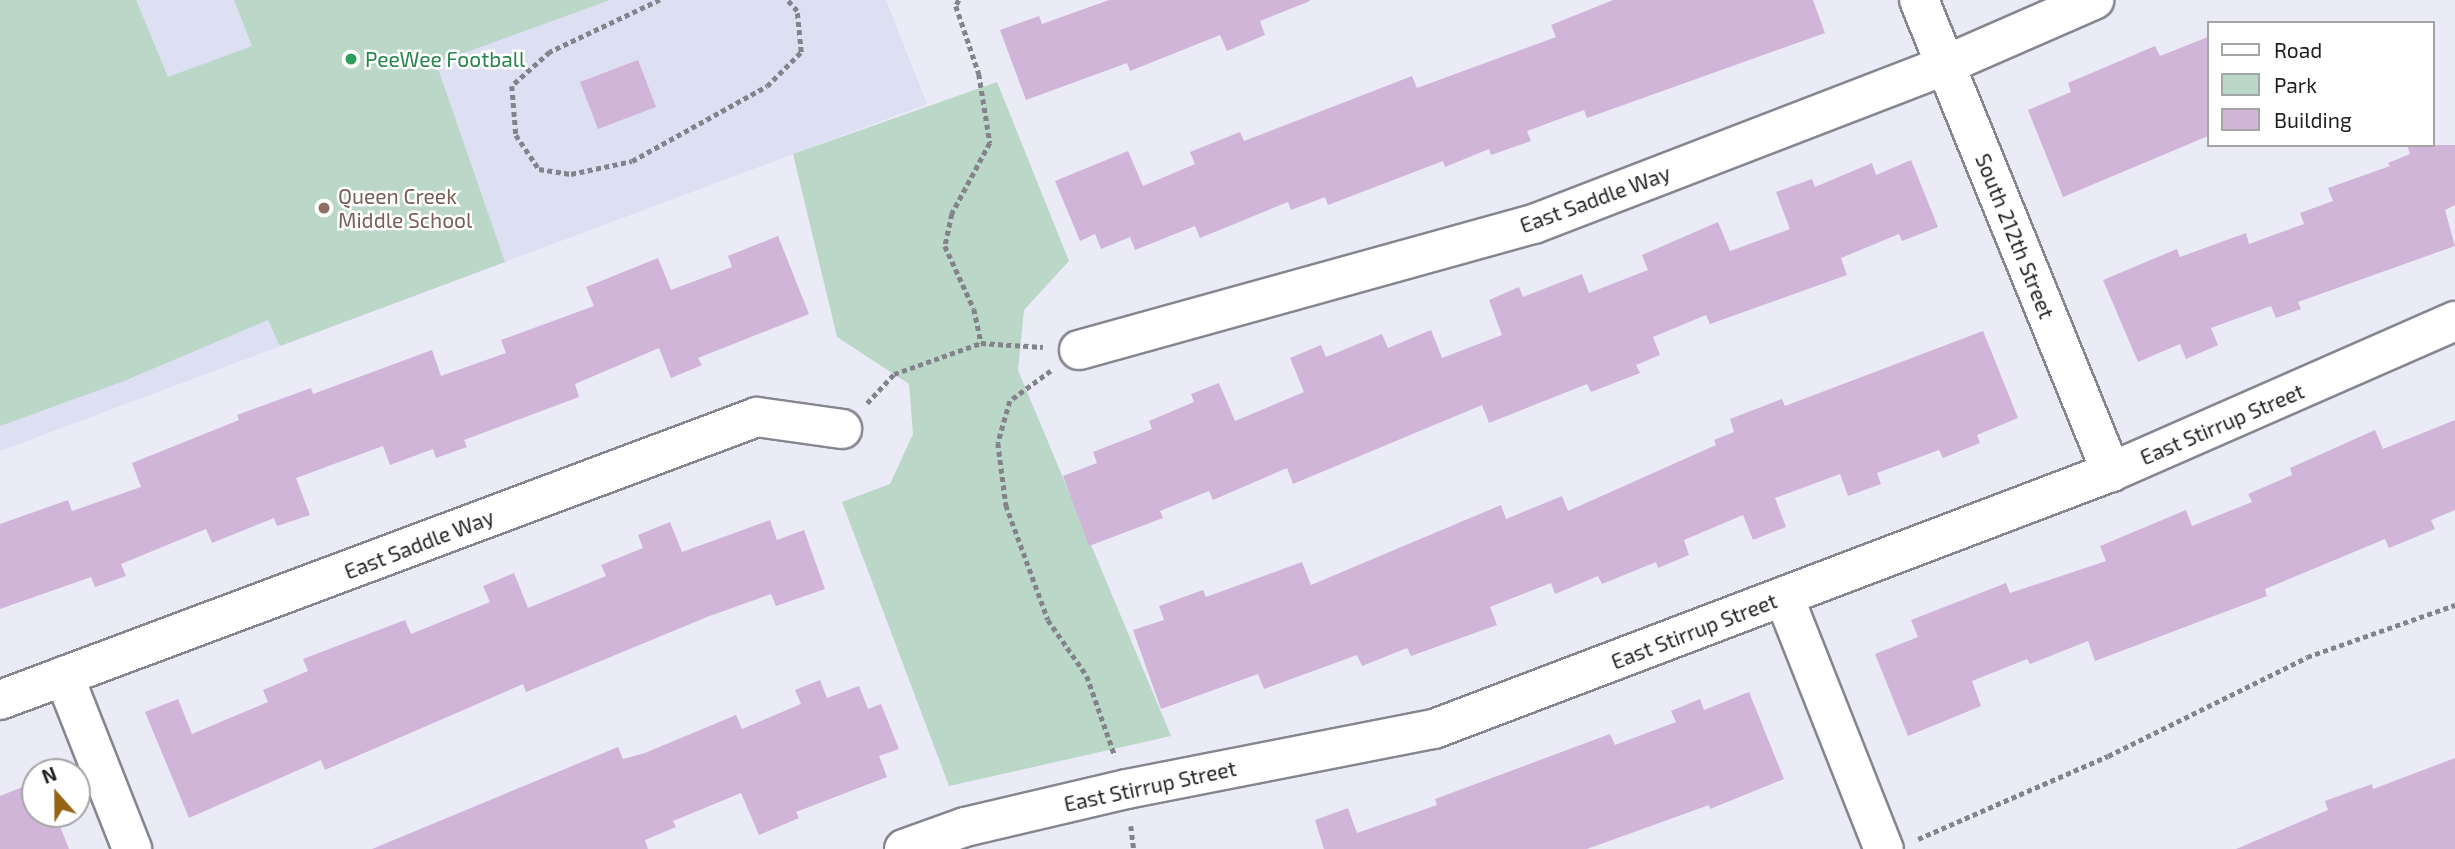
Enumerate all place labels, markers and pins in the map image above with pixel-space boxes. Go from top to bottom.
place label: PeeWee Football [365,46,525,72]
marker: PeeWee Football [343,51,359,67]
place label: Queen Creek Middle School [338,183,472,233]
marker: Queen Creek Middle School [316,200,332,216]

